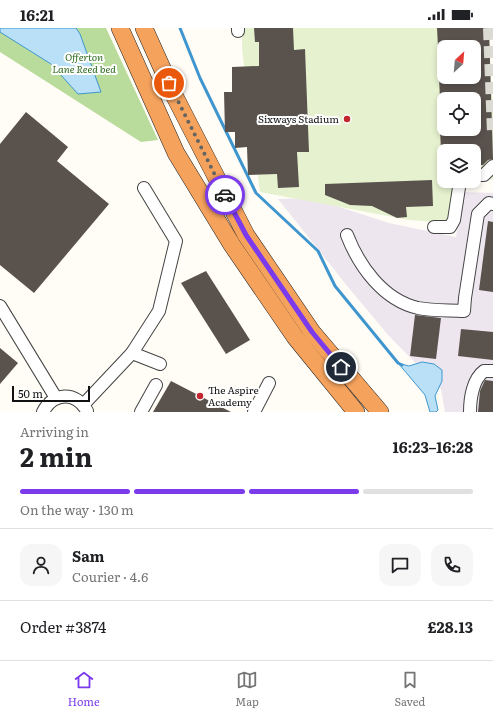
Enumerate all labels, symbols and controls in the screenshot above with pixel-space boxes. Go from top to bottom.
text: 16:21 [20,3,54,26]
north arrow [437,40,481,84]
map controls [437,40,481,188]
park label: Offerton Lane Reed bed [52,49,116,76]
pin [152,66,186,100]
icon: bag [158,72,180,94]
button: locate [437,92,481,136]
place label: Sixways Stadium [258,111,339,126]
marker: Sixways Stadium [342,114,352,124]
button: layers [437,144,481,188]
courier [205,175,245,215]
icon: car [214,184,236,206]
pin [324,350,358,384]
icon: home [330,356,352,378]
place label: The Aspire Academy [208,382,259,409]
scale bar [12,384,90,403]
text: 50 m [18,385,43,401]
marker: The Aspire Academy [195,391,205,401]
text: Arriving in [20,422,89,441]
text: 16:23–16:28 [393,435,473,458]
text: 2 min [20,436,93,475]
text: On the way · 130 m [20,500,134,519]
button: person [20,544,62,586]
text: Sam [72,544,105,567]
button: chat [379,544,421,586]
button: phone [431,544,473,586]
text: Courier · 4.6 [72,567,148,586]
text: Order #3874 [20,615,106,638]
text: £28.13 [428,615,473,638]
tab: Home [68,669,100,709]
tab: Map [235,669,259,709]
tab: Saved [395,669,425,709]

